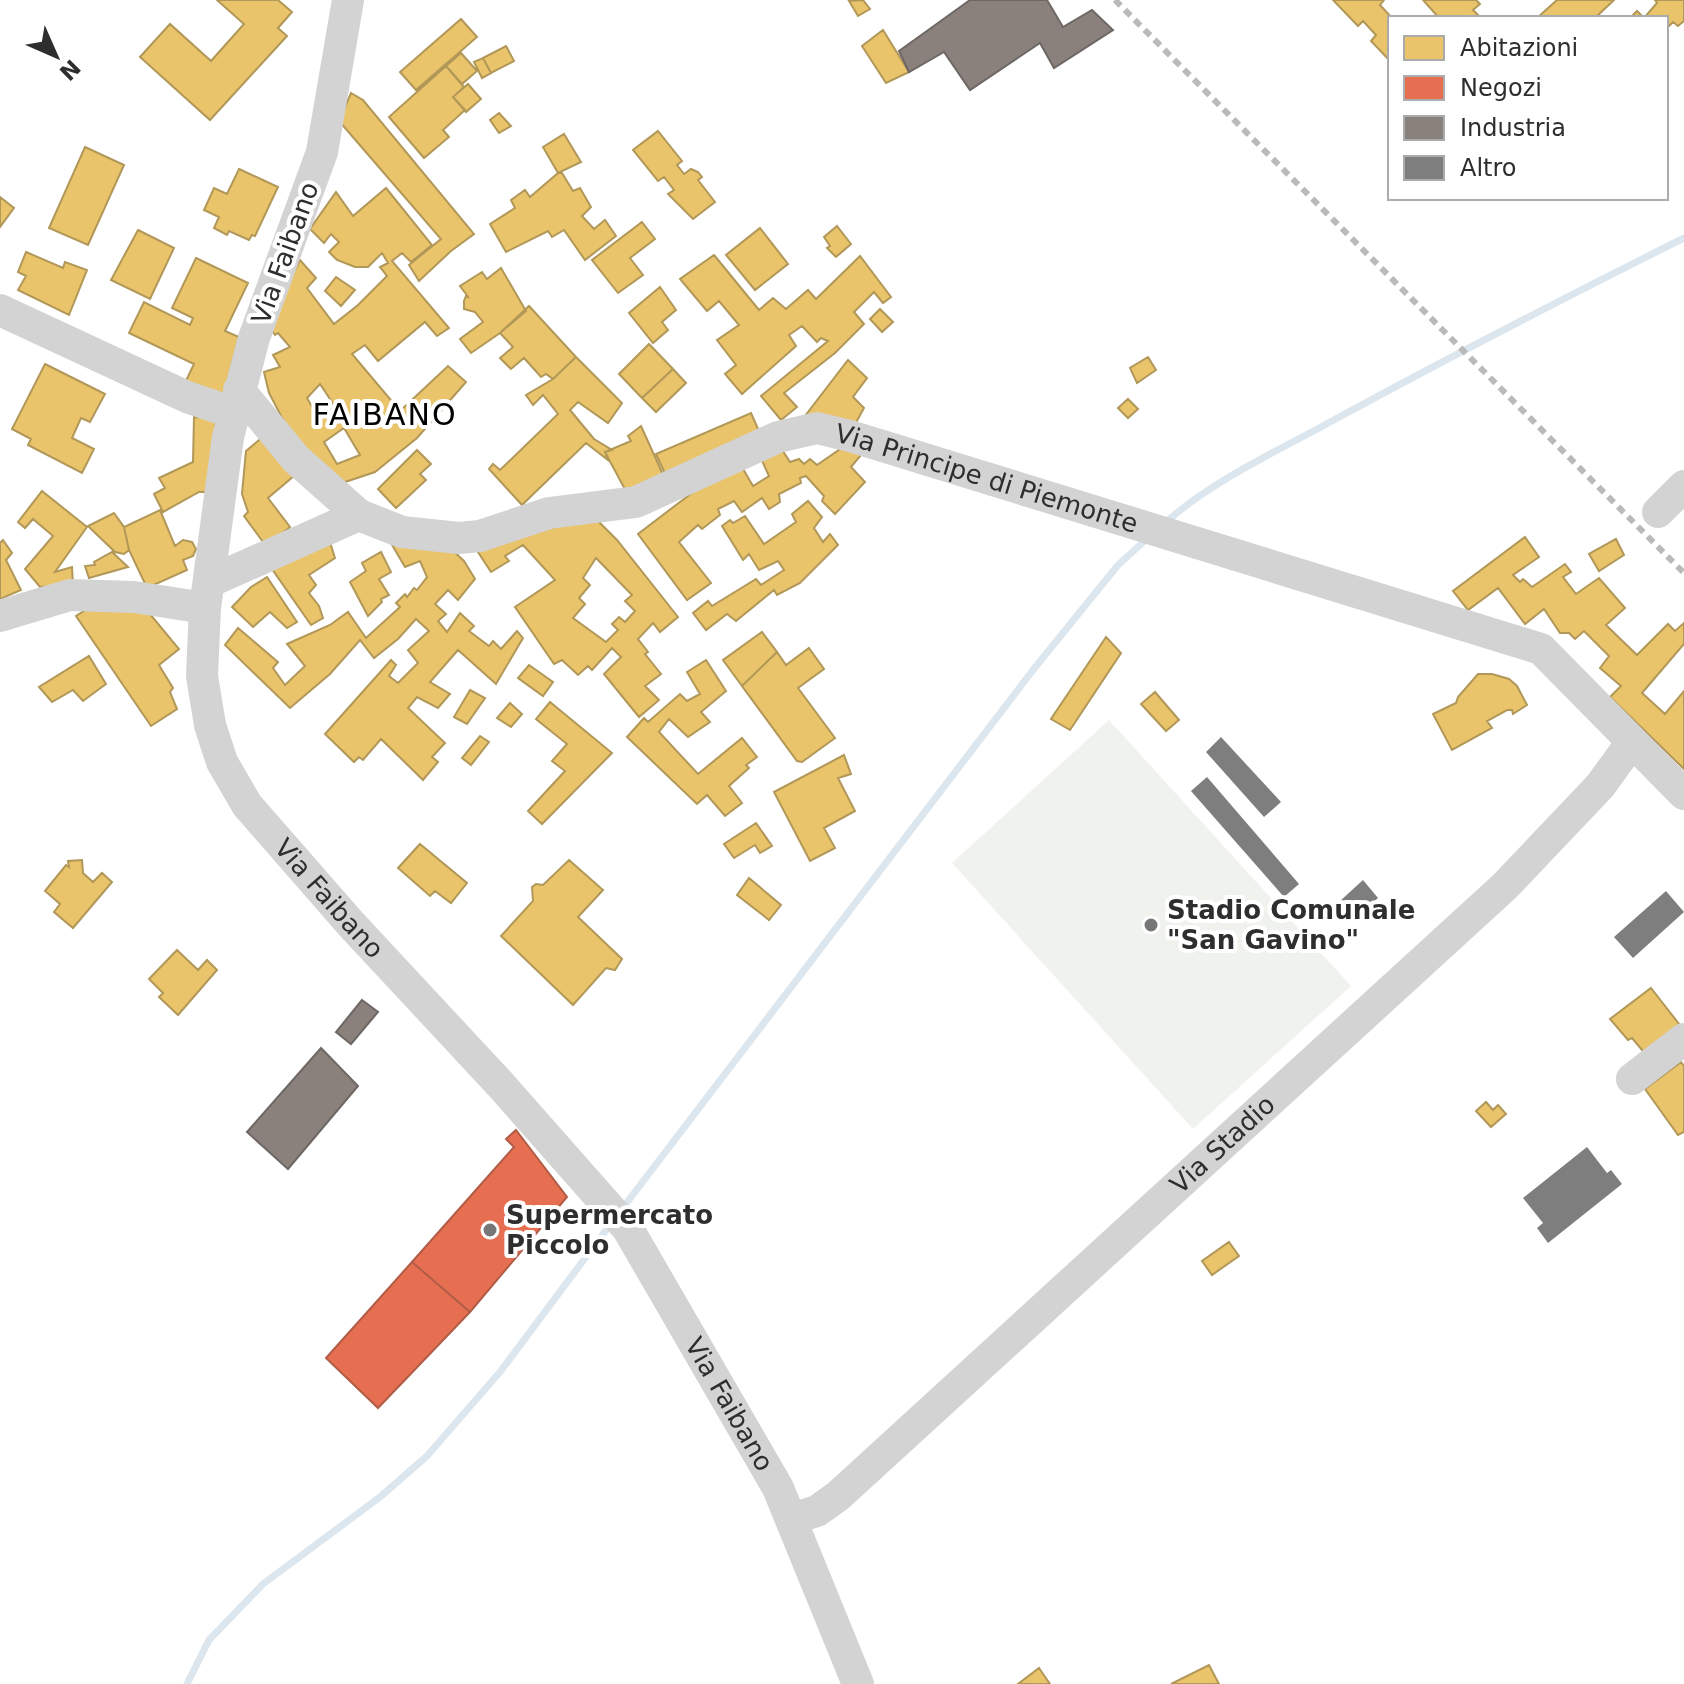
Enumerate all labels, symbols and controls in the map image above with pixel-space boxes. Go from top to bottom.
north arrow [16,16,96,96]
legend [1388,16,1668,200]
text: Abitazioni [1460,34,1578,62]
text: N [54,54,85,85]
text: Negozi [1460,74,1542,102]
text: Industria [1460,114,1566,142]
text: Altro [1460,154,1517,182]
street label: Via Faibano [245,178,325,328]
district label: FAIBANO [312,397,458,432]
street label: Via Principe di Piemonte [832,418,1142,539]
street label: Via Faibano [269,833,390,964]
place label: Stadio Comunale "San Gavino" [1167,895,1415,955]
marker: Stadio Comunale "San Gavino" [1142,916,1160,934]
street label: Via Stadio [1164,1089,1281,1200]
place label: Supermercato Piccolo [506,1200,713,1260]
marker: Supermercato Piccolo [481,1221,499,1239]
street label: Via Faibano [679,1332,780,1476]

